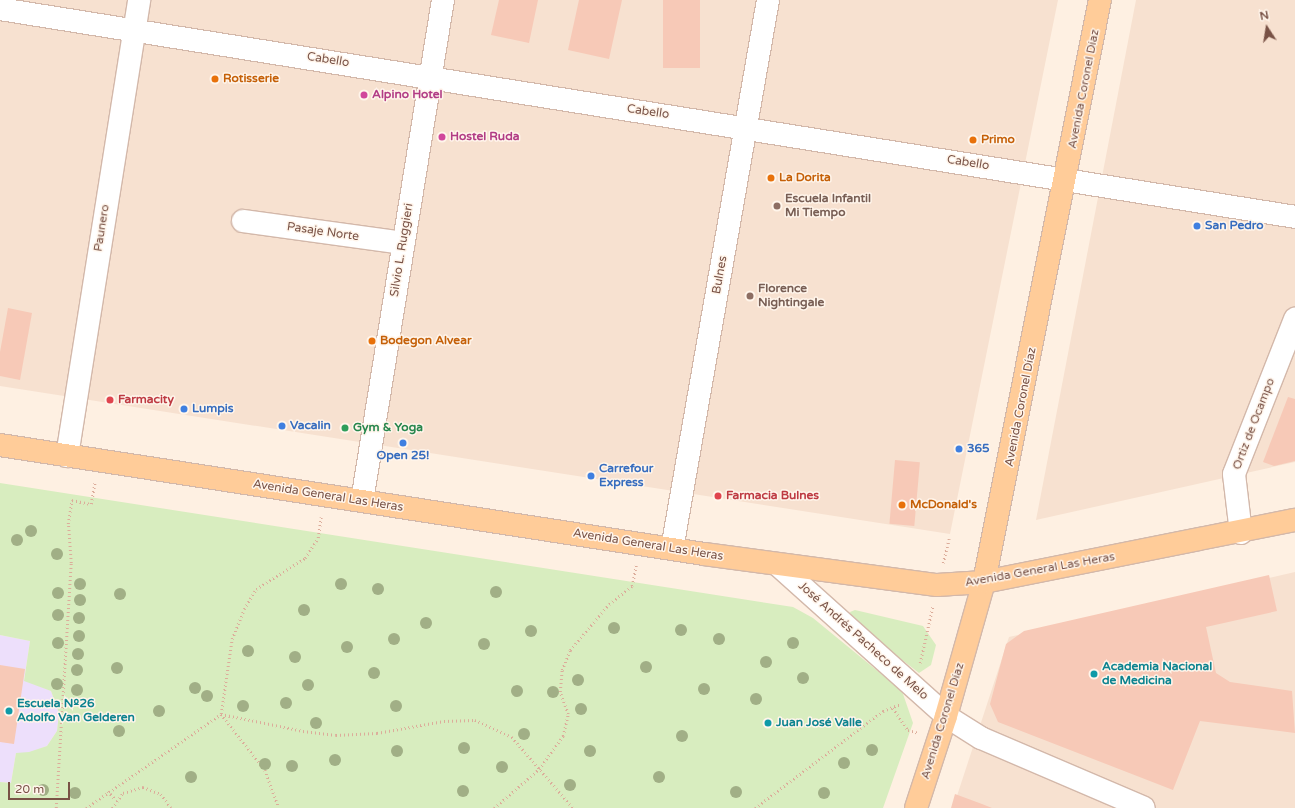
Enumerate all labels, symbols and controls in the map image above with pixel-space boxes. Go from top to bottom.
north arrow [1247,8,1287,48]
text: N [1259,8,1270,23]
street label: Avenida Coronel Díaz [1065,28,1103,150]
street label: Cabello [306,50,350,70]
place label: Rotisserie [223,72,279,86]
marker: Rotisserie [210,74,220,84]
place label: Alpino Hotel [372,88,443,102]
marker: Alpino Hotel [359,90,369,100]
street label: Cabello [626,102,670,122]
place label: Hostel Ruda [450,130,519,144]
marker: Hostel Ruda [437,132,447,142]
place label: Primo [981,133,1015,147]
marker: Primo [968,135,978,145]
street label: Cabello [946,153,990,173]
place label: La Dorita [779,171,831,185]
marker: La Dorita [766,173,776,183]
place label: Escuela Infantil Mi Tiempo [785,192,871,220]
marker: Escuela Infantil Mi Tiempo [772,201,782,211]
street label: Silvio L. Ruggieri [387,202,417,298]
street label: Paunero [91,203,113,253]
place label: San Pedro [1205,219,1264,233]
street label: Pasaje Norte [286,220,360,244]
marker: San Pedro [1192,221,1202,231]
street label: Bulnes [710,255,730,295]
place label: Florence Nightingale [758,282,824,310]
marker: Florence Nightingale [745,291,755,301]
place label: Bodegon Alvear [380,334,471,348]
marker: Bodegon Alvear [367,336,377,346]
street label: Avenida Coronel Díaz [1002,346,1040,468]
street label: Ortiz de Ocampo [1230,376,1278,472]
place label: Farmacity [118,393,174,407]
marker: Farmacity [105,395,115,405]
place label: Lumpis [192,402,234,416]
marker: Lumpis [179,404,189,414]
place label: Vacalin [290,419,331,433]
marker: Vacalin [277,421,287,431]
place label: Gym & Yoga [353,421,423,435]
marker: Gym & Yoga [340,423,350,433]
marker: Open 25! [398,438,408,448]
place label: 365 [967,442,990,456]
marker: 365 [954,444,964,454]
place label: Open 25! [377,449,429,463]
place label: Carrefour Express [599,462,653,490]
marker: Carrefour Express [586,471,596,481]
street label: Avenida General Las Heras [252,477,404,515]
place label: Farmacia Bulnes [726,489,819,503]
marker: Farmacia Bulnes [713,491,723,501]
place label: McDonald's [910,498,977,512]
marker: McDonald's [897,500,907,510]
street label: Avenida General Las Heras [572,526,724,564]
street label: Avenida General Las Heras [964,550,1116,590]
street label: José Andrés Pacheco de Melo [795,579,931,703]
place label: Academia Nacional de Medicina [1102,660,1212,688]
street label: Avenida Coronel Díaz [918,661,968,781]
marker: Academia Nacional de Medicina [1089,669,1099,679]
place label: Escuela Nº26 Adolfo Van Gelderen [17,697,135,725]
marker: Escuela Nº26 Adolfo Van Gelderen [4,706,14,716]
place label: Juan José Valle [776,716,862,730]
marker: Juan José Valle [763,718,773,728]
scale bar [10,774,72,800]
text: 20 m [15,782,44,796]

